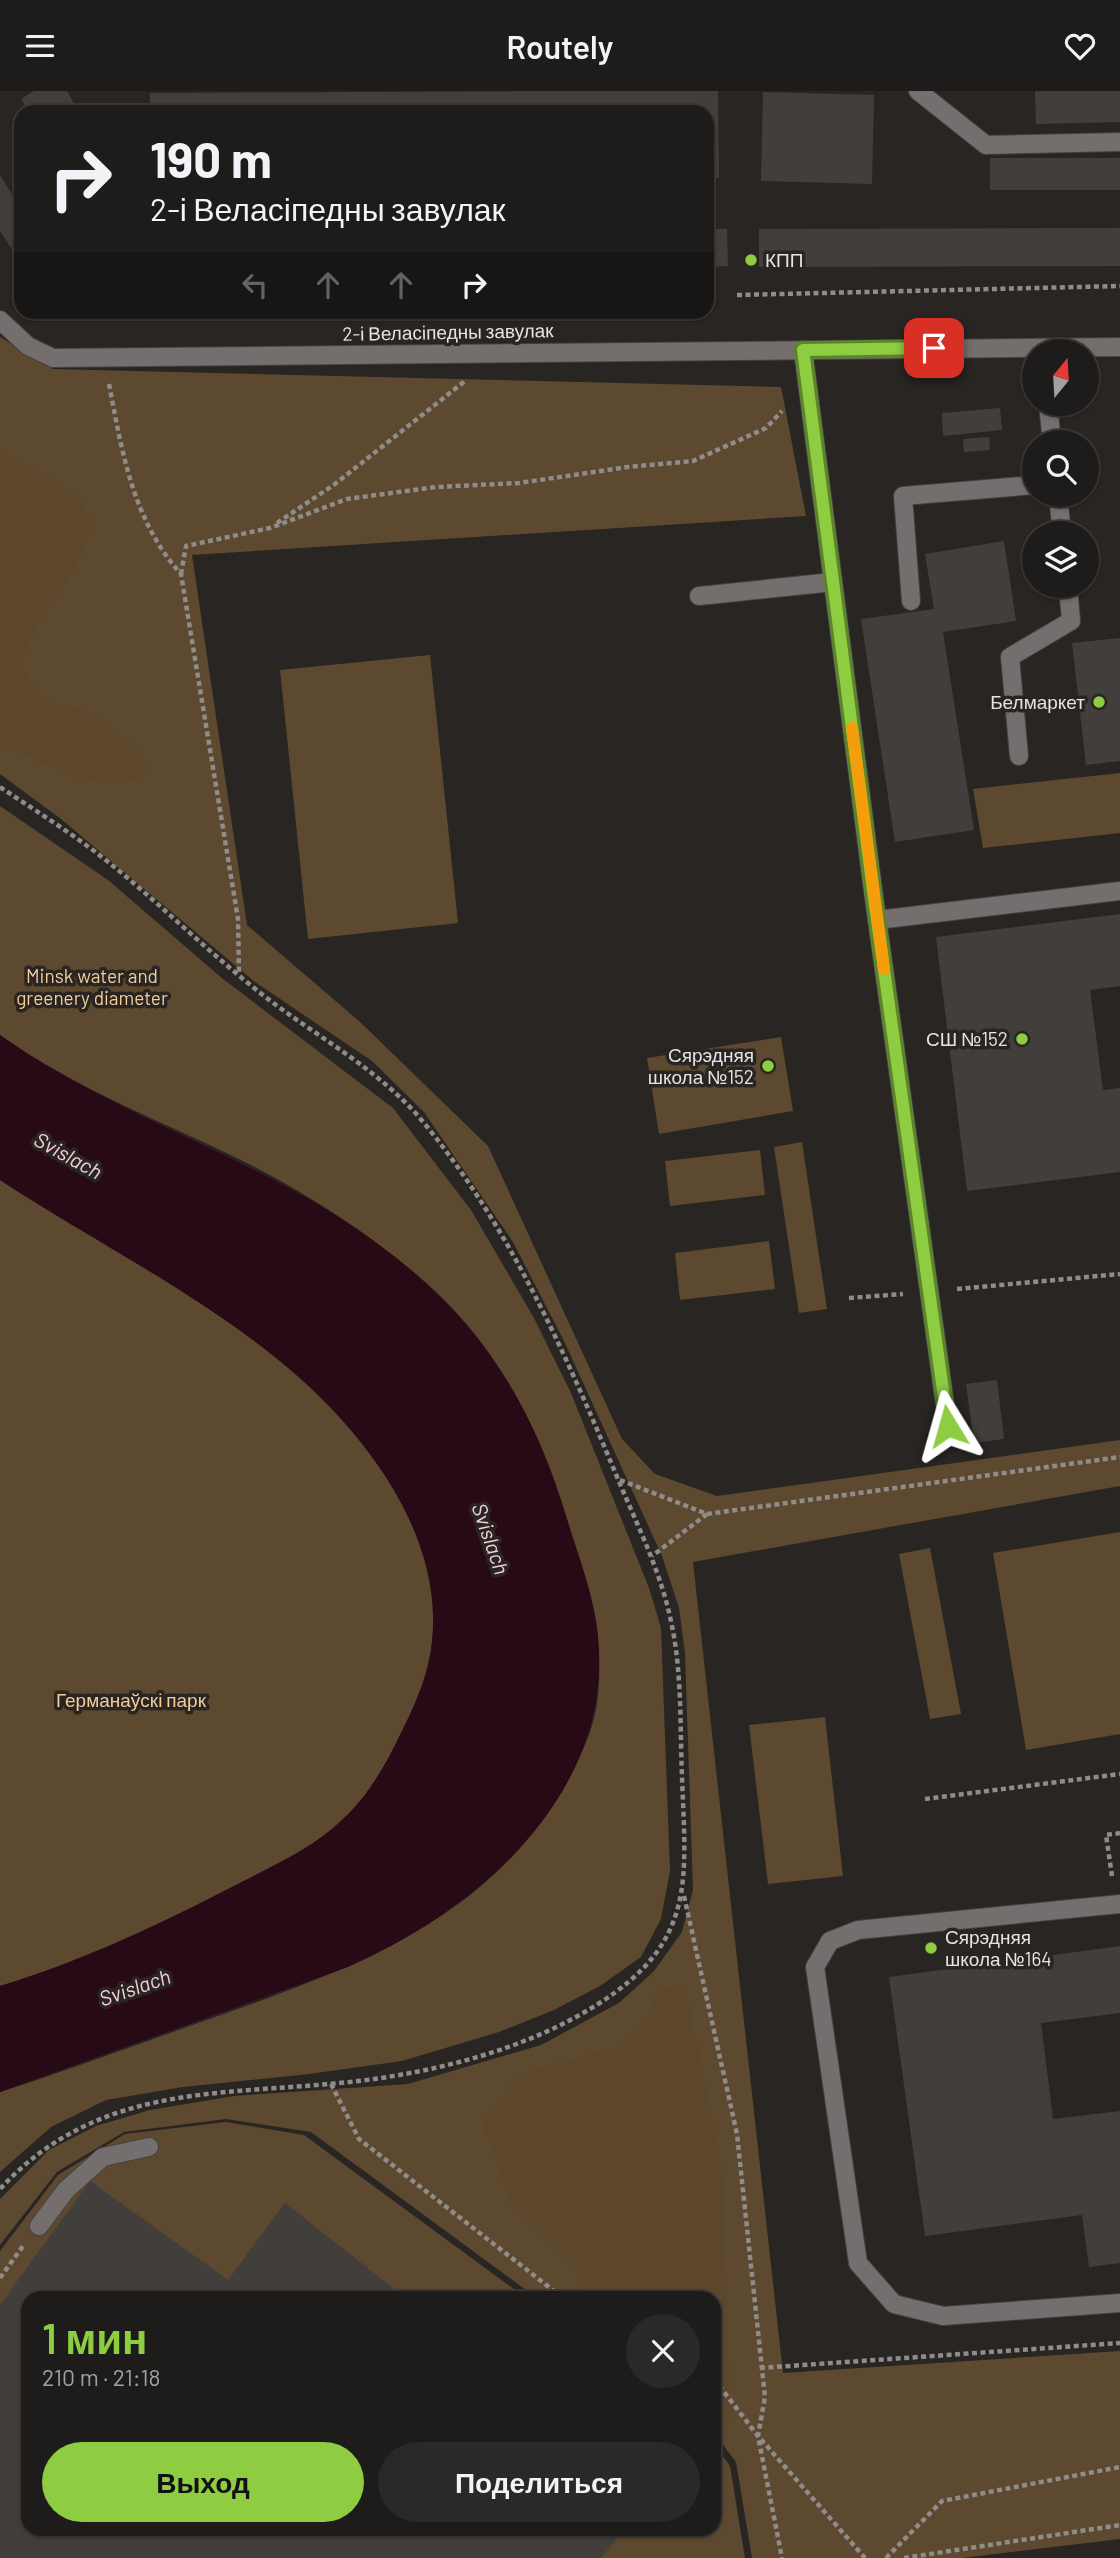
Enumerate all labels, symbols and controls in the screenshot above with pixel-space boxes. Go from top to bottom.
icon: menu [21,27,59,65]
text: Routely [507,27,613,65]
icon: heart [1061,27,1099,65]
text: 190 m [150,129,272,188]
icon: right [35,133,126,224]
text: 2-і Веласіпедны завулак [150,189,506,227]
place label: КПП [765,248,803,271]
marker: КПП [743,252,759,268]
icon: left [236,266,274,304]
icon: ahead [309,266,347,304]
icon: ahead [382,266,420,304]
icon: right [455,266,493,304]
street label: 2-і Веласіпедны завулак [342,318,554,345]
pin [904,318,964,378]
icon: arrive [915,329,953,367]
north arrow [1022,339,1099,417]
map controls [1022,339,1099,598]
button: search [1022,430,1099,507]
button: layers [1022,521,1099,598]
place label: Белмаркет [990,690,1085,713]
marker: Белмаркет [1091,694,1107,710]
park label: Minsk water and greenery diameter [16,964,168,1009]
place label: СШ №152 [926,1027,1008,1050]
marker: СШ №152 [1014,1031,1030,1047]
place label: Сярэдняя школа №152 [648,1043,754,1088]
marker: Сярэдняя школа №152 [760,1058,776,1074]
water label: Svislach [30,1126,107,1184]
position arrow [911,1389,985,1463]
water label: Svislach [468,1499,515,1578]
park label: Германаўскі парк [56,1688,207,1711]
place label: Сярэдняя школа №164 [945,1925,1052,1970]
marker: Сярэдняя школа №164 [923,1940,939,1956]
water label: Svislach [95,1963,174,2010]
text: 1 мин [42,2312,147,2362]
button: close [626,2314,700,2388]
text: 210 m · 21:18 [42,2363,161,2391]
button: Выход [42,2442,364,2522]
button: Поделиться [378,2442,700,2522]

